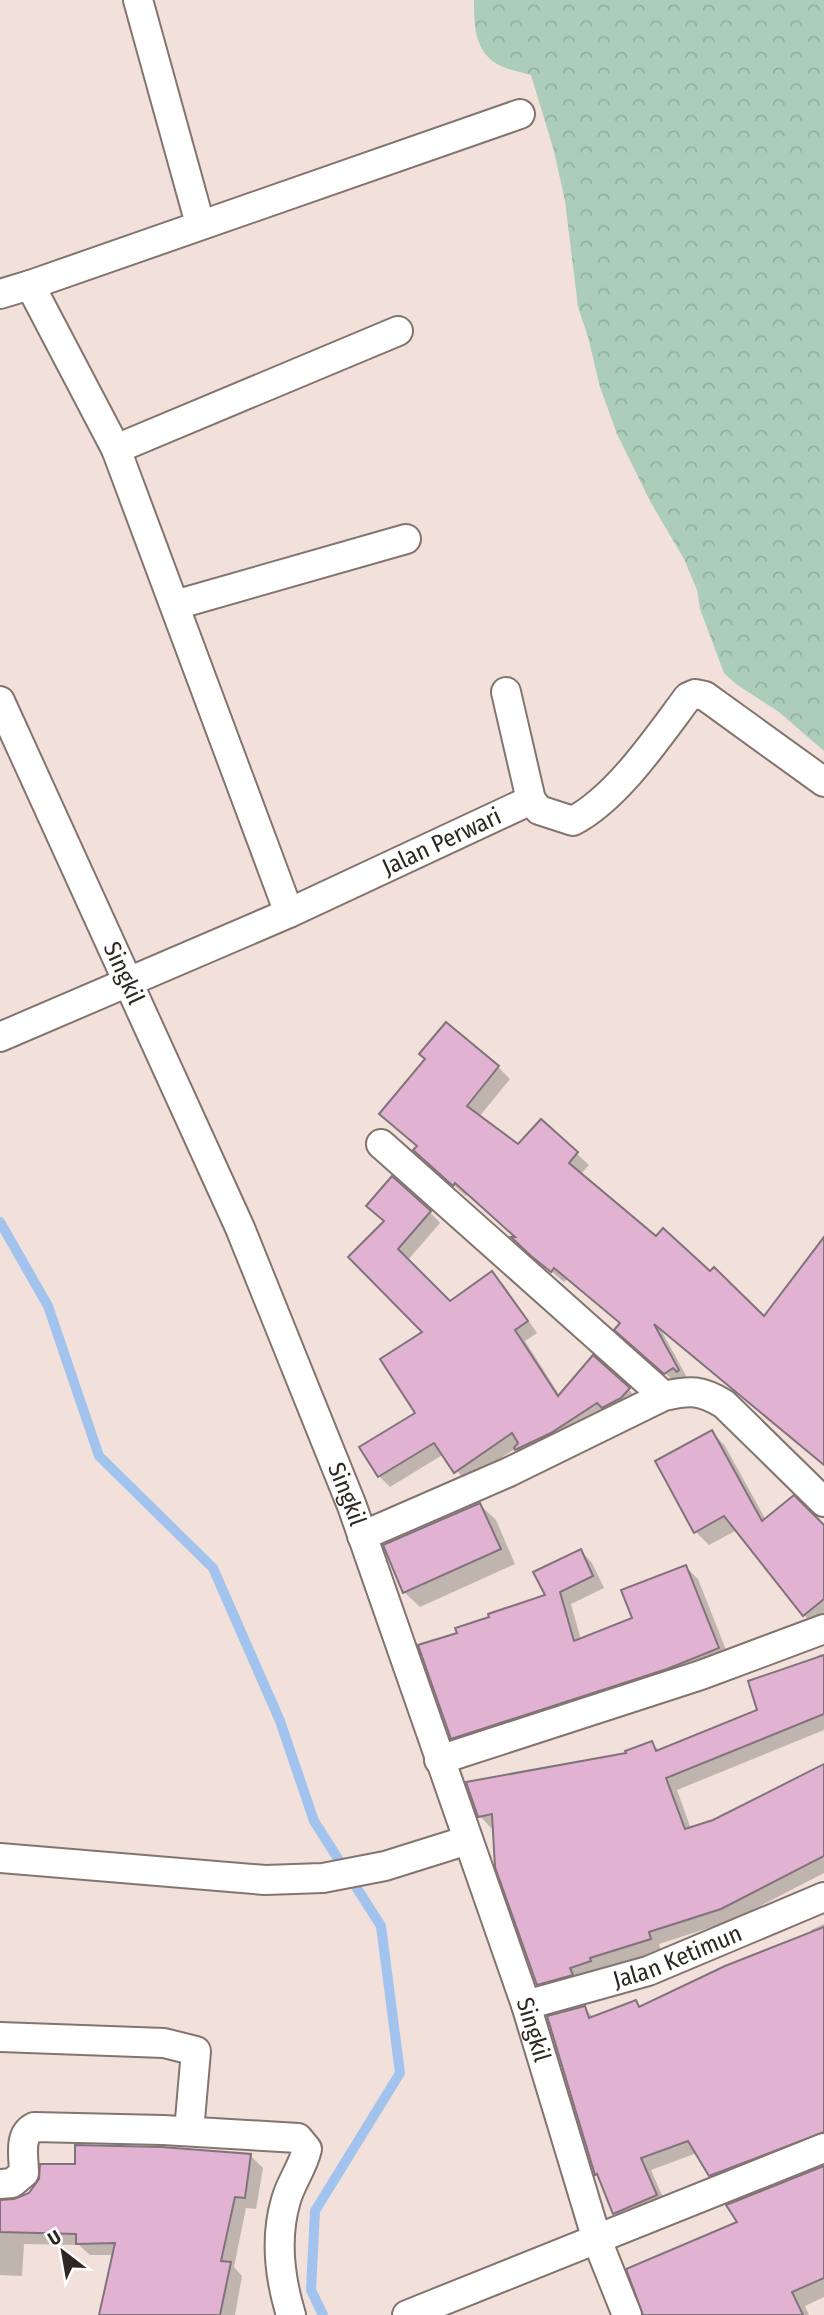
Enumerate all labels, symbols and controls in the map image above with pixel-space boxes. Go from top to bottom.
street label: Jalan Perwari [378,802,506,881]
street label: Singkil [98,938,150,1009]
street label: Singkil [322,1459,372,1529]
street label: Jalan Ketimun [610,1919,746,1994]
street label: Singkil [510,1994,556,2065]
north arrow [28,2217,98,2287]
text: U [44,2225,65,2251]

